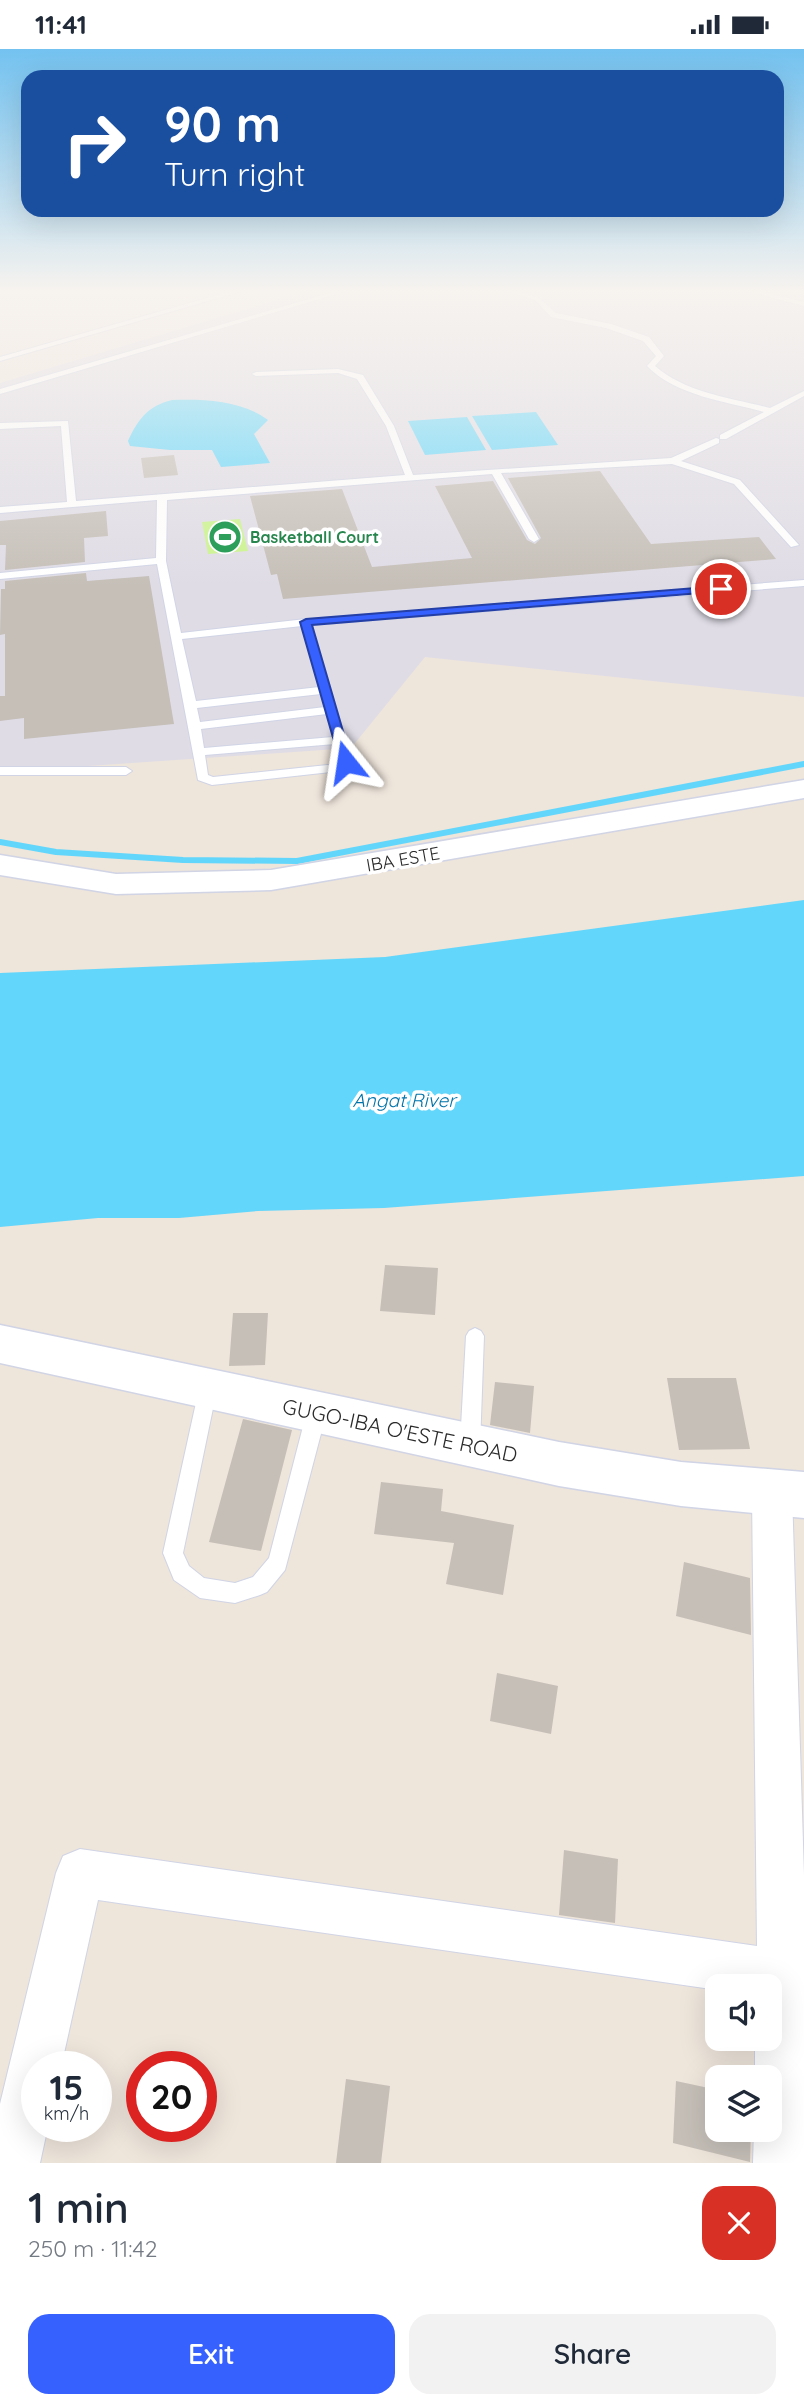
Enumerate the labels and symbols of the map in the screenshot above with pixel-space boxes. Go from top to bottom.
sports icon: Basketball Court [206,518,244,556]
place label: Basketball Court [250,527,379,547]
pin [691,559,751,619]
position arrow [309,725,383,799]
street label: IBA ESTE [364,841,442,877]
water label: Angat River [353,1088,458,1112]
street label: GUGO-IBA O'ESTE ROAD [280,1392,520,1468]
speed limit sign: 20 [126,2051,217,2142]

